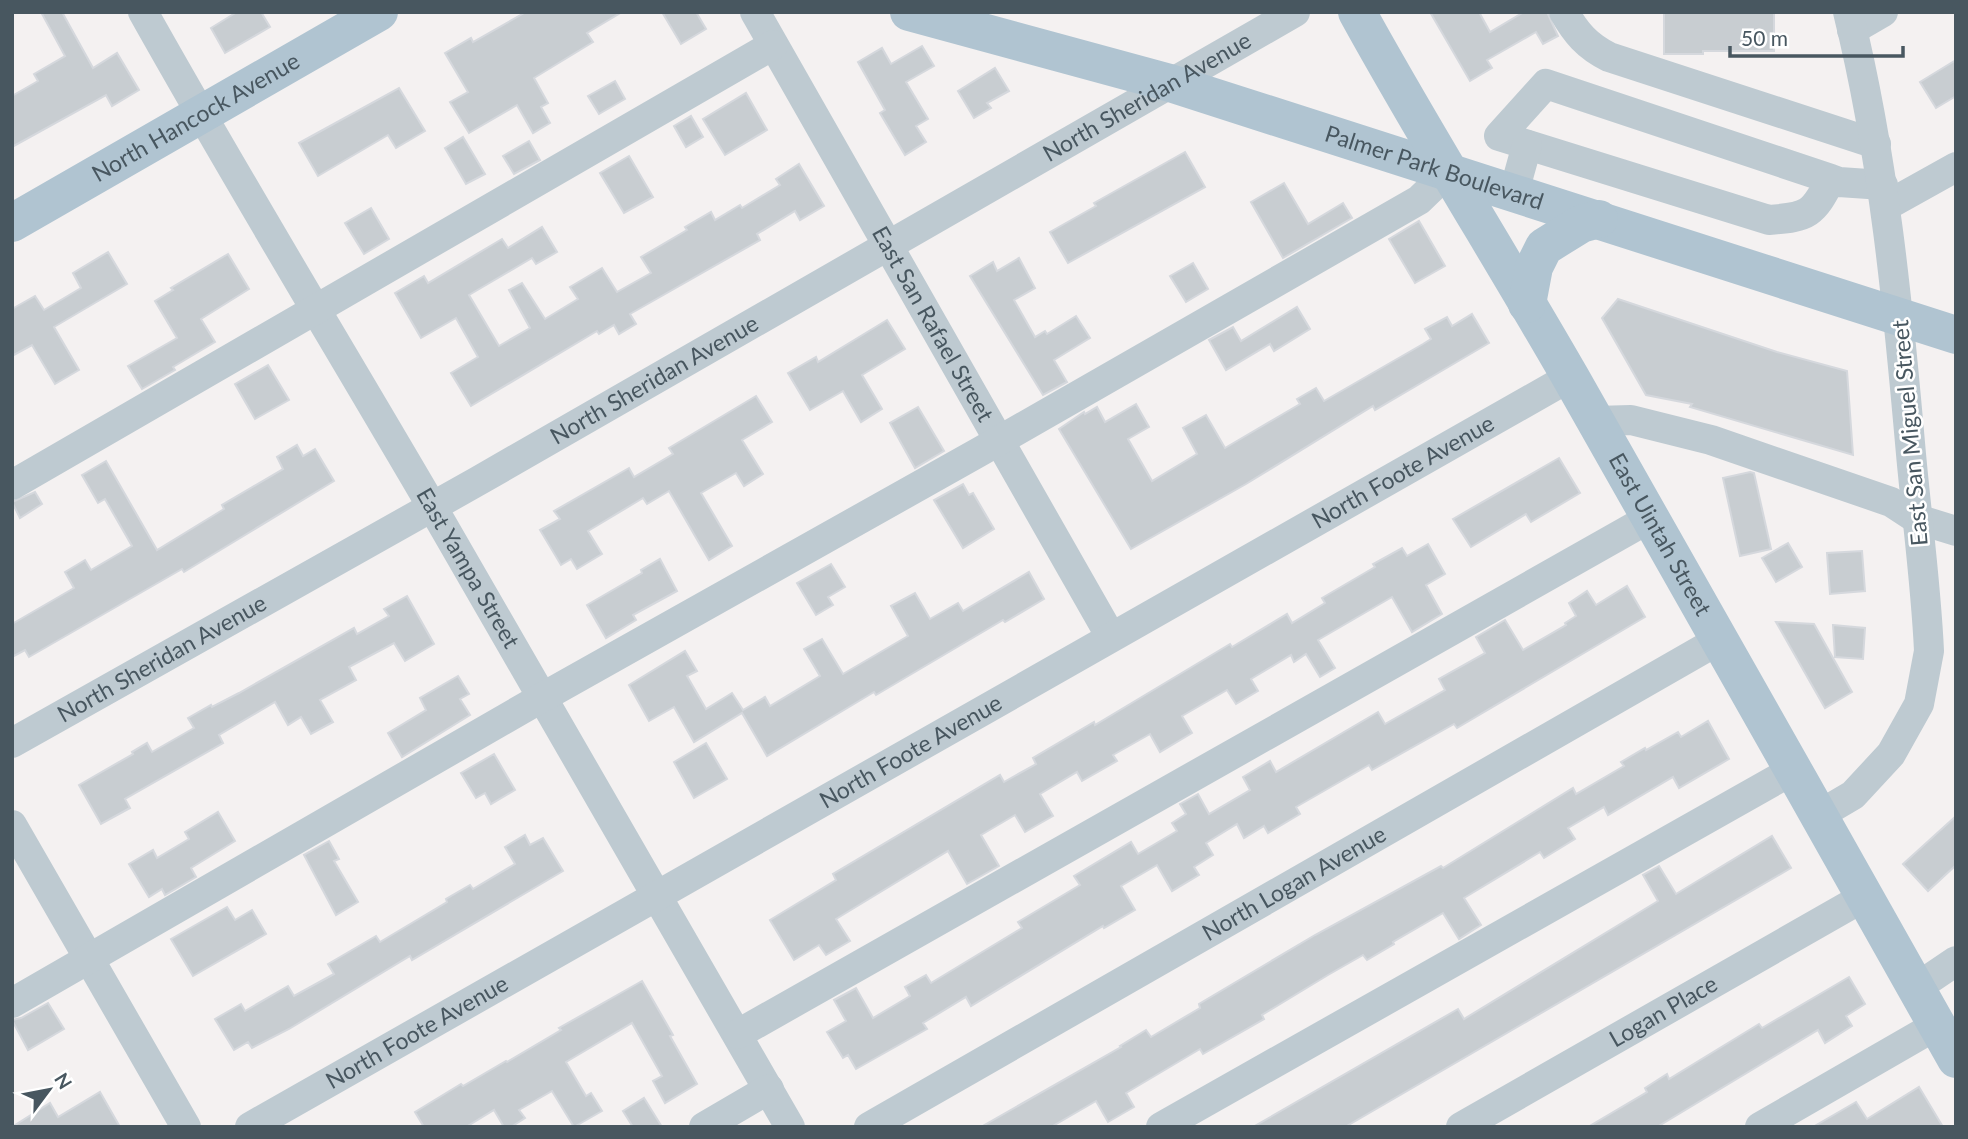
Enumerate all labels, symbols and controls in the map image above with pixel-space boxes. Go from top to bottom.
scale bar [1730,14,1903,58]
street label: North Sheridan Avenue [1037,25,1256,167]
text: 50 m [1741,25,1788,50]
street label: North Hancock Avenue [86,46,304,187]
street label: Palmer Park Boulevard [1322,119,1547,215]
street label: East San Rafael Street [867,221,1001,427]
street label: North Sheridan Avenue [545,308,763,450]
street label: East San Miguel Street [1885,318,1933,547]
street label: North Foote Avenue [1306,408,1499,534]
street label: East Uintah Street [1604,448,1718,621]
street label: East Yampa Street [411,482,527,653]
street label: North Sheridan Avenue [52,588,271,728]
street label: North Foote Avenue [814,688,1006,814]
street label: North Logan Avenue [1197,819,1390,946]
street label: North Foote Avenue [320,968,513,1094]
street label: Logan Place [1604,969,1722,1052]
north arrow [14,1055,84,1125]
text: N [50,1068,77,1093]

